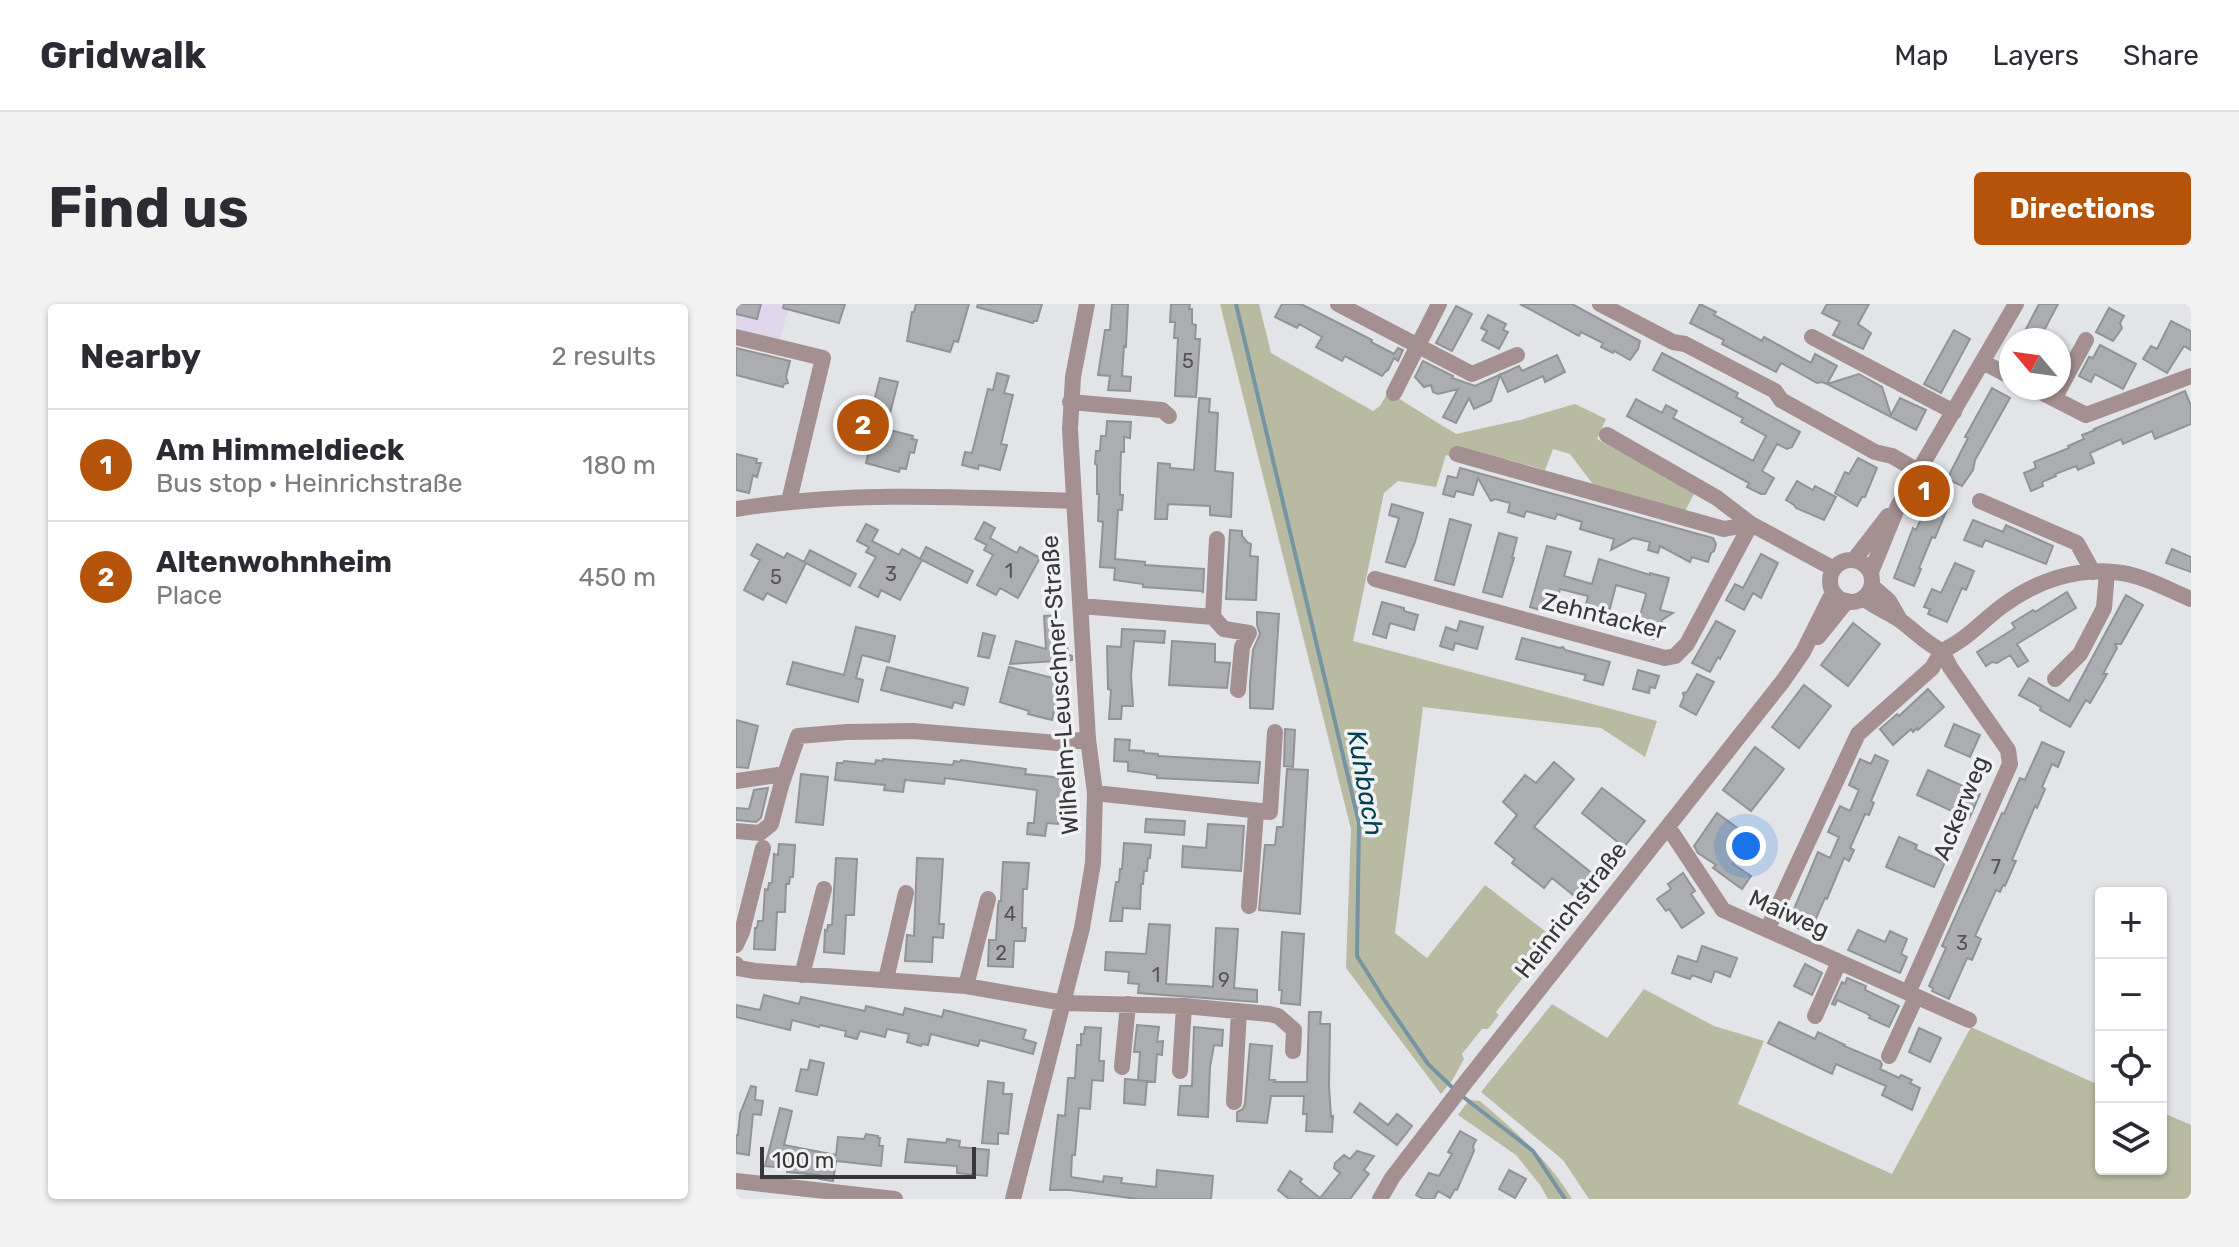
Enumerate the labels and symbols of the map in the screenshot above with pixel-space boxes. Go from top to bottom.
north arrow [1999,328,2071,400]
house number: 5 [1182,349,1194,373]
pin: 2 [837,395,889,455]
pin: 1 [1898,461,1950,521]
street label: Wilhelm-Leuschner-Straße [1036,534,1084,836]
house number: 1 [1005,559,1013,583]
house number: 3 [885,562,897,586]
house number: 5 [770,565,782,589]
street label: Zehntacker [1539,587,1669,645]
water label: Kuhbach [1340,728,1390,838]
street label: Ackerweg [1927,752,1995,864]
your location [1726,826,1766,866]
street label: Heinrichstraße [1509,836,1633,984]
house number: 7 [1991,855,2001,879]
street label: Maiweg [1745,884,1833,944]
house number: 4 [1004,902,1016,926]
house number: 3 [1956,931,1968,955]
house number: 2 [995,941,1007,965]
house number: 1 [1152,963,1160,987]
house number: 9 [1218,968,1230,992]
scale bar [760,1143,976,1179]

